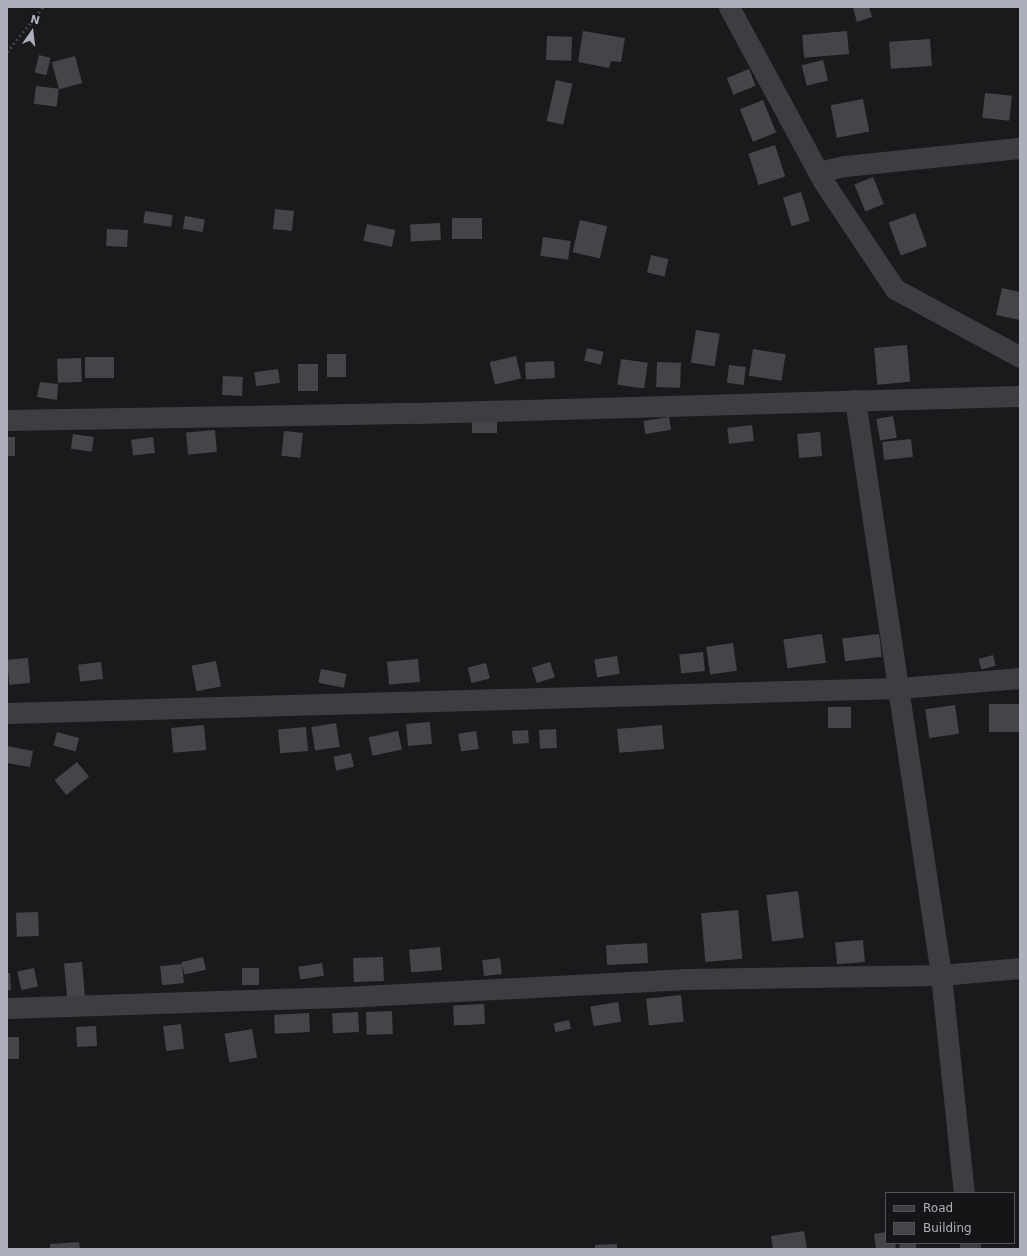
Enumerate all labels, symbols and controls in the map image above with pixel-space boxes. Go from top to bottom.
north arrow [12,12,52,52]
text: N [29,12,41,27]
legend [885,1192,1015,1244]
text: Road [923,1201,953,1215]
text: Building [923,1221,972,1235]

